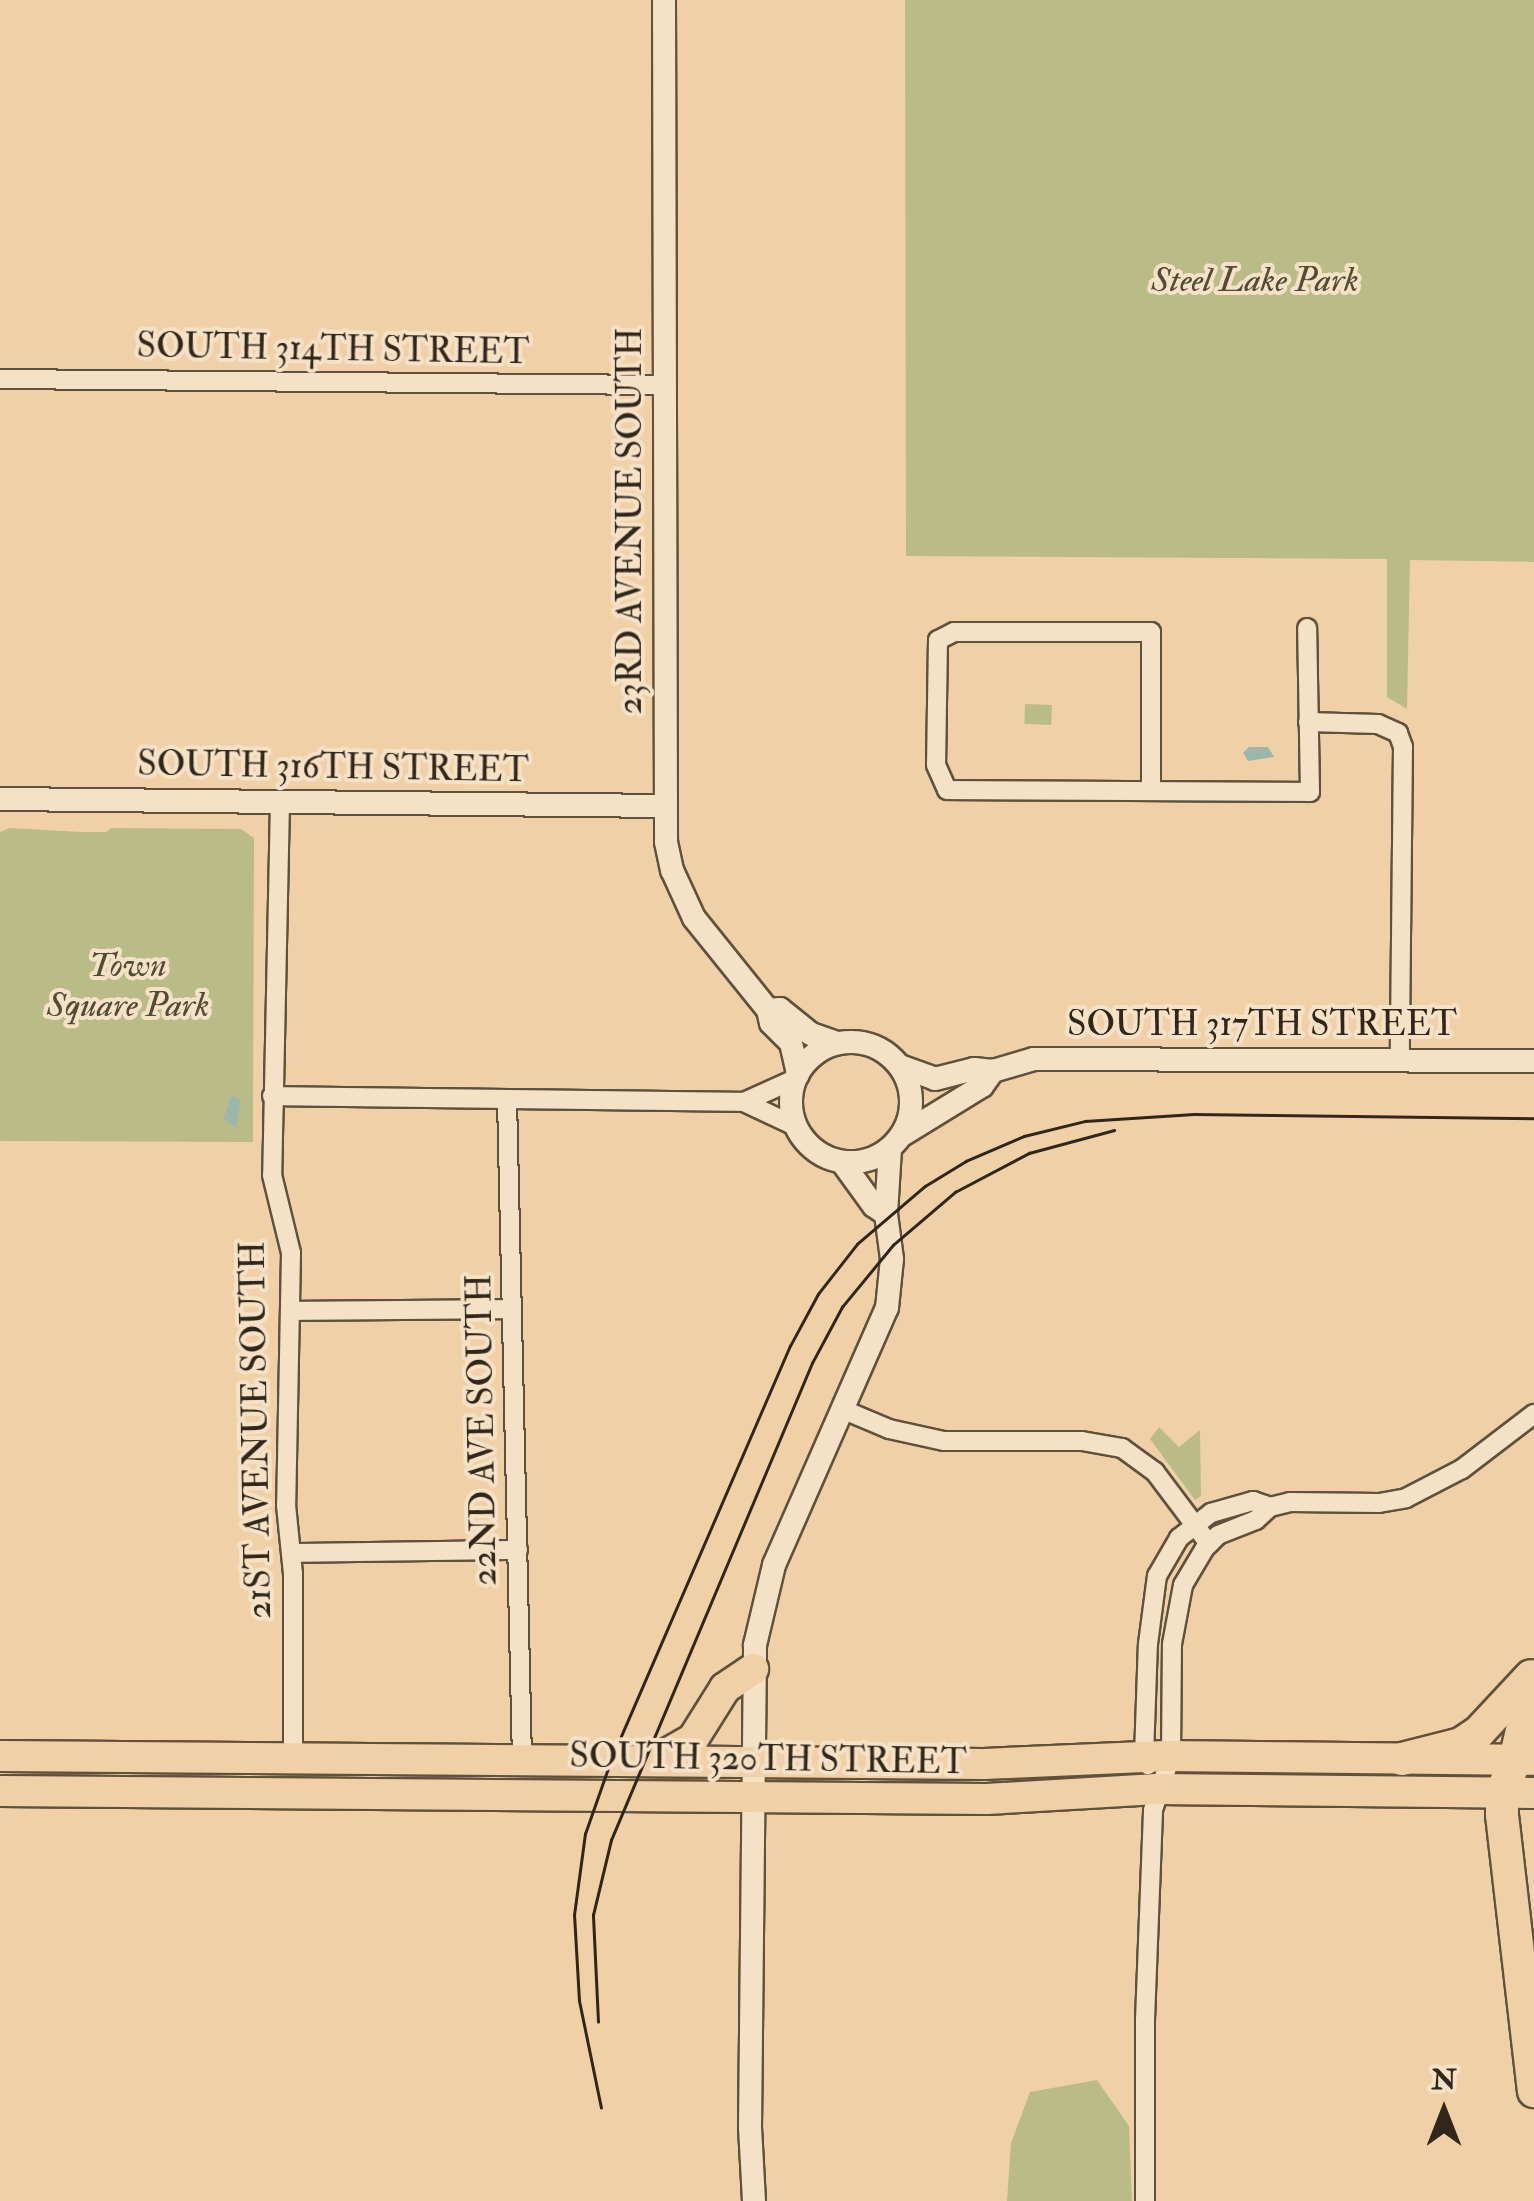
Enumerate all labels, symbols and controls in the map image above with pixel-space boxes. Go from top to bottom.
park label: Steel Lake Park [1151,259,1359,301]
street label: SOUTH 314TH STREET [136,325,530,373]
street label: 23RD AVENUE SOUTH [609,327,651,715]
street label: SOUTH 316TH STREET [137,743,529,791]
park label: Town Square Park [47,944,209,1026]
street label: SOUTH 317TH STREET [1067,1003,1457,1045]
street label: 21ST AVENUE SOUTH [232,1241,280,1619]
street label: 22ND AVE SOUTH [458,1274,506,1586]
street label: SOUTH 320TH STREET [569,1735,967,1783]
north arrow [1394,2061,1494,2161]
text: N [1431,2063,1457,2098]

